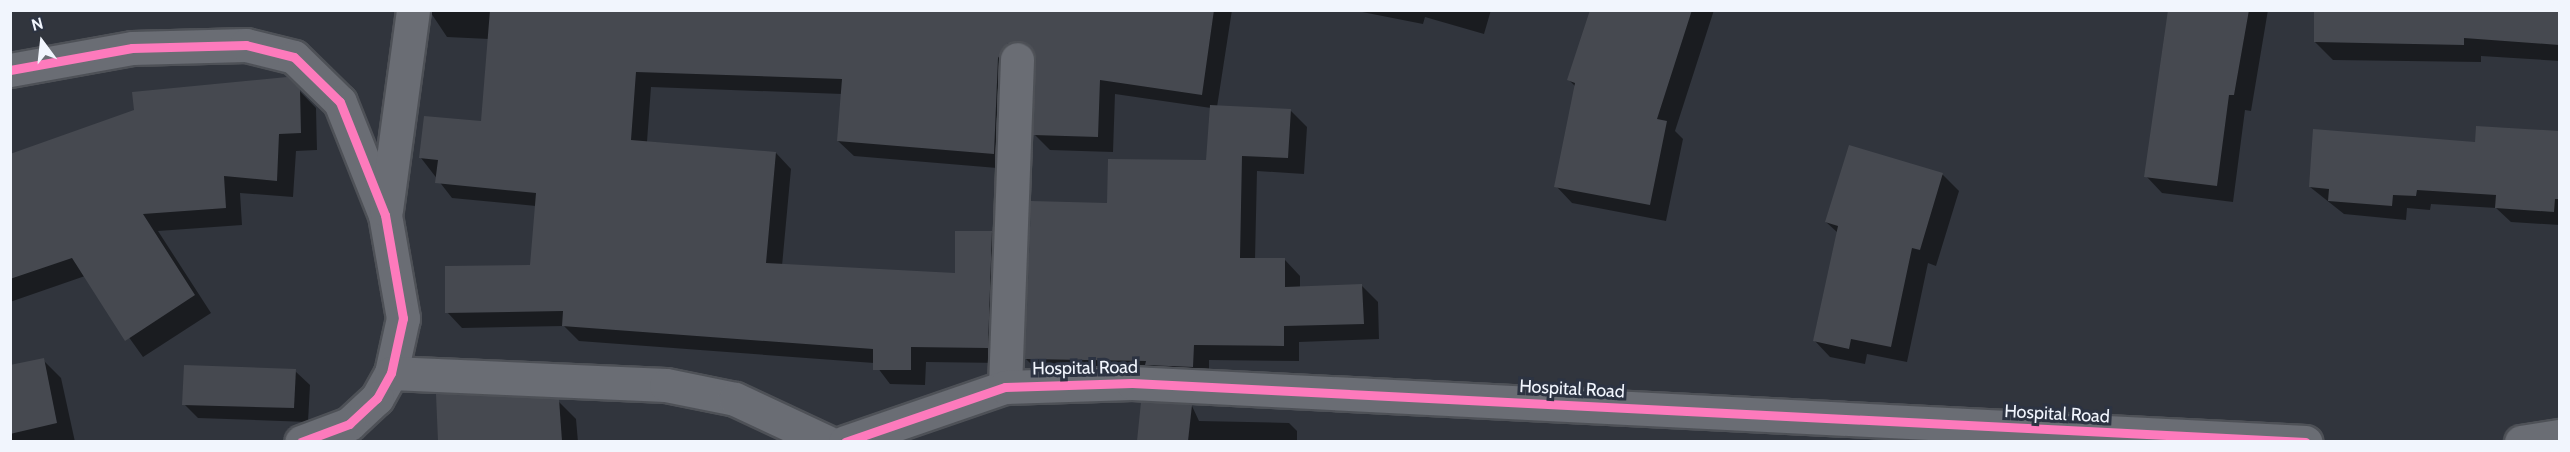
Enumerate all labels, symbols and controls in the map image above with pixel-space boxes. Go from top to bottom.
north arrow [12,12,72,72]
text: N [29,13,45,35]
street label: Hospital Road [1032,356,1138,380]
street label: Hospital Road [1519,375,1625,403]
street label: Hospital Road [2004,400,2110,428]

